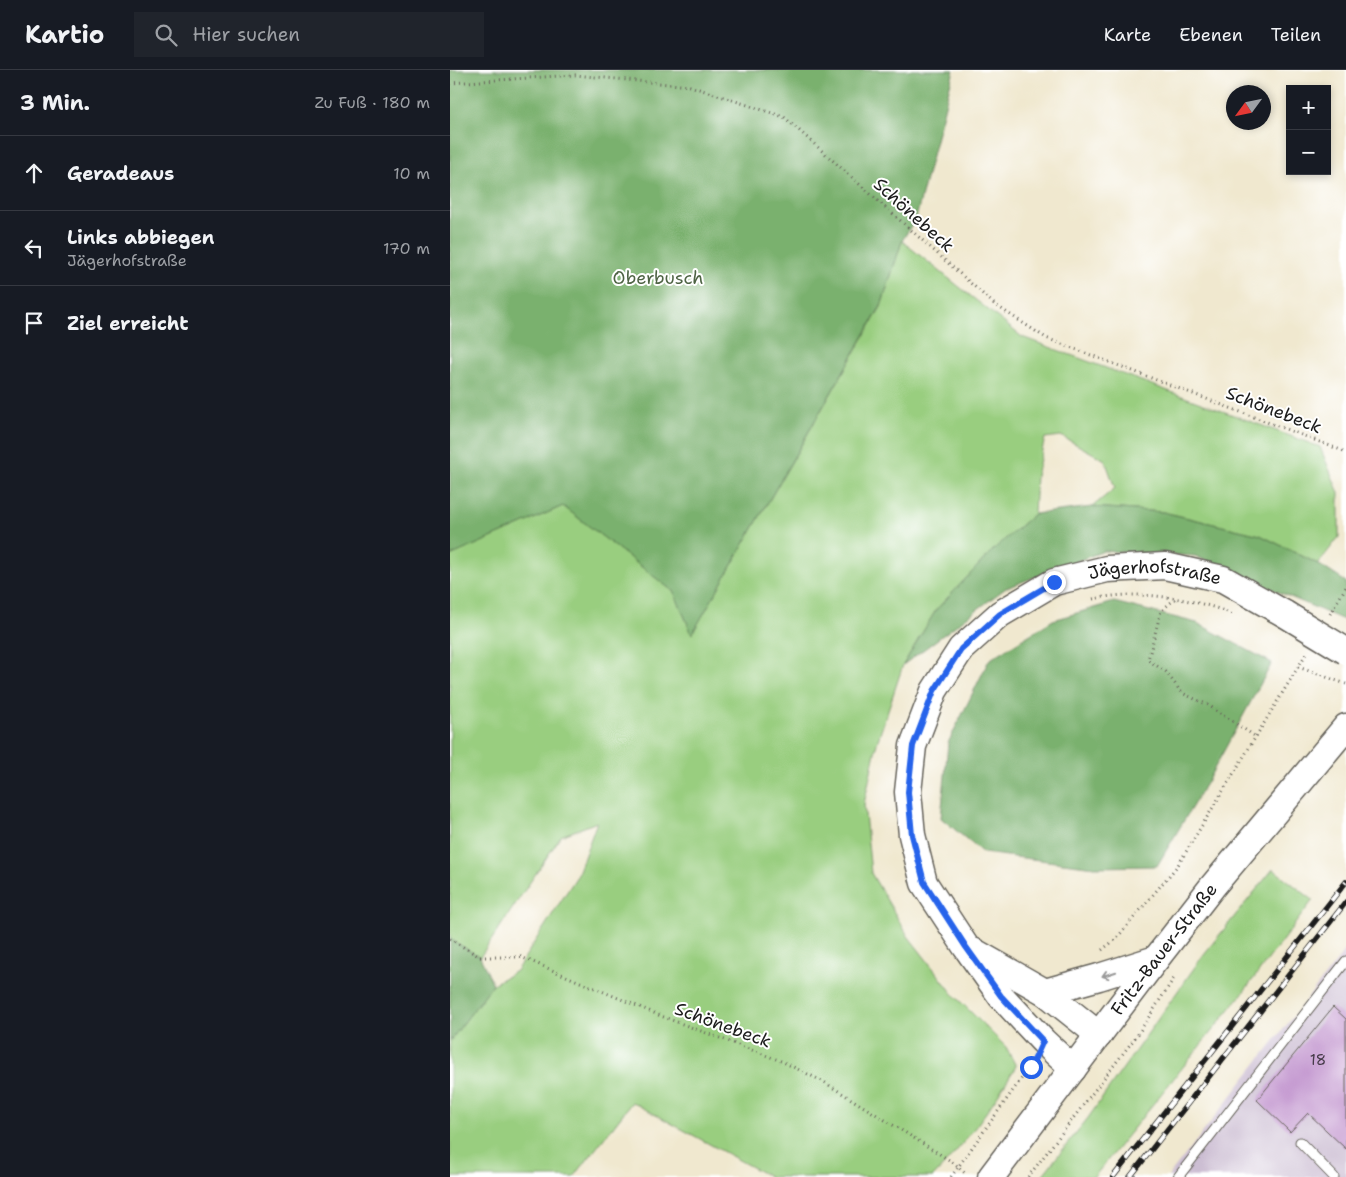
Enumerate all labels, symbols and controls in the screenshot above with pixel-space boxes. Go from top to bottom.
search box [134,12,484,57]
text: Kartio [25,19,104,51]
icon: search [152,21,180,49]
text: Hier suchen [192,22,300,47]
text: Karte [1104,23,1151,47]
text: Ebenen [1179,23,1243,47]
text: Teilen [1271,23,1321,47]
north arrow [1226,85,1271,130]
map controls [1286,85,1331,175]
button: + [1286,85,1331,130]
text: 3 Min. [20,89,90,117]
text: Zu Fuß · 180 m [315,92,430,113]
button: − [1286,130,1331,175]
icon: ahead [20,159,48,187]
text: Geradeaus [67,161,174,186]
text: 10 m [393,163,430,184]
street label: Schönebeck [868,172,960,258]
text: Links abbiegen [67,225,214,250]
icon: left [20,234,48,262]
text: 170 m [383,238,430,259]
text: Jägerhofstraße [67,250,187,271]
park label: Oberbusch [613,266,703,290]
icon: arrive [20,309,48,337]
text: Ziel erreicht [67,311,188,336]
street label: Schönebeck [1223,381,1325,439]
street label: Jägerhofstraße [1085,554,1224,590]
route end [1043,571,1066,594]
street label: Fritz-Bauer-Straße [1105,878,1223,1020]
one-way arrow [1102,970,1117,979]
street label: Schönebeck [672,996,774,1054]
house number: 18 [1310,1050,1326,1070]
route start [1020,1056,1043,1079]

